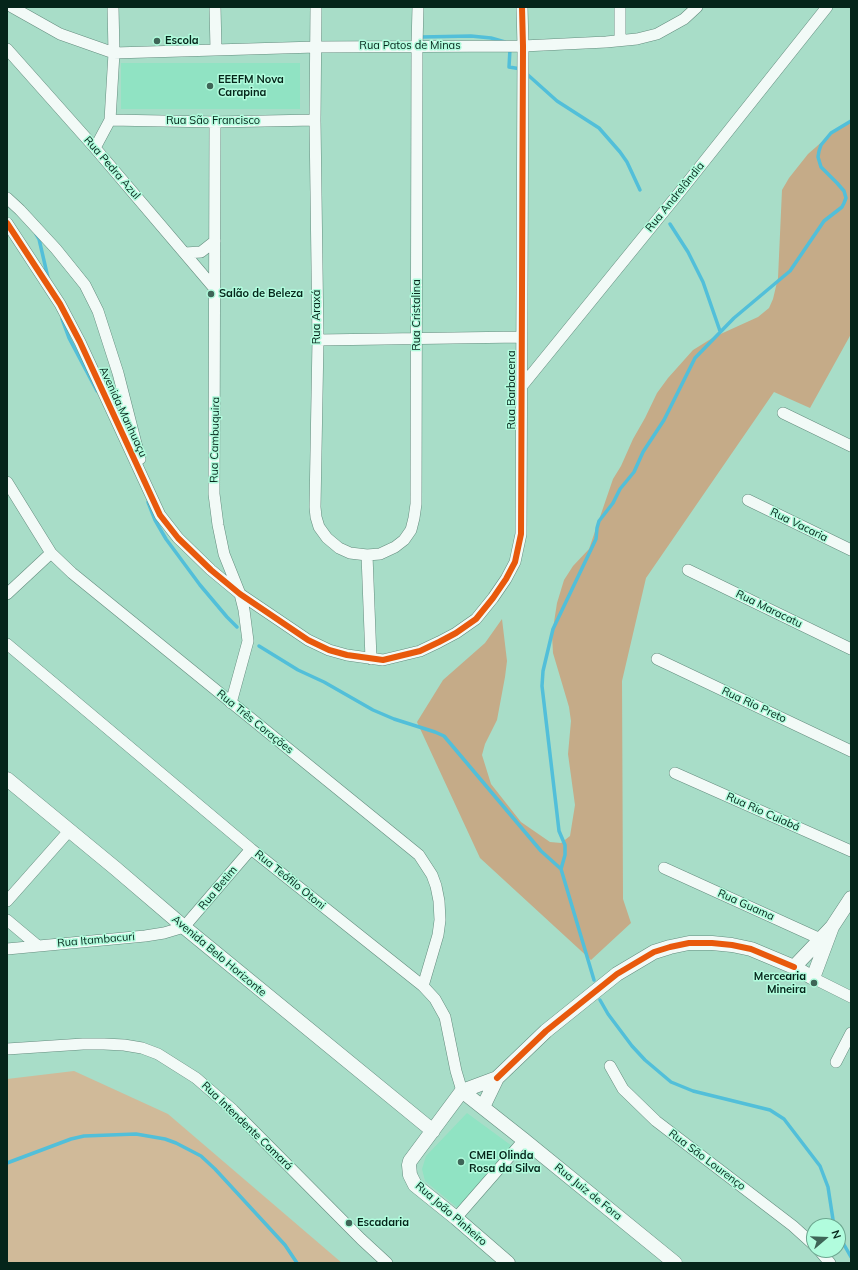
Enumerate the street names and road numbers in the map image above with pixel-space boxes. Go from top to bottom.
street label: Rua Patos de Minas [359,39,461,53]
street label: Rua São Francisco [166,114,260,128]
street label: Rua Pedra Azul [81,134,143,202]
street label: Rua Andrelândia [643,159,707,235]
street label: Rua Cristalina [410,279,424,351]
street label: Rua Araxá [310,290,324,344]
street label: Rua Barbacena [505,350,519,430]
street label: Avenida Manhuaçu [96,365,150,459]
street label: Rua Cambuquira [208,397,222,483]
street label: Rua Vacaria [768,505,830,545]
street label: Rua Maracatu [734,587,804,631]
street label: Rua Rio Preto [720,684,788,726]
street label: Rua Três Corações [214,687,296,757]
street label: Rua Rio Cuiabá [724,790,802,834]
street label: Rua Teófilo Otoni [252,847,328,913]
street label: Rua Betim [196,863,240,913]
street label: Rua Guama [716,887,776,923]
street label: Avenida Belo Horizonte [169,913,269,999]
street label: Rua Itambacuri [57,930,135,950]
street label: Rua Intendente Camará [199,1079,295,1173]
street label: Rua São Lourenço [666,1127,748,1193]
street label: Rua Juiz de Fora [552,1161,624,1223]
street label: Rua João Pinheiro [412,1179,490,1249]

